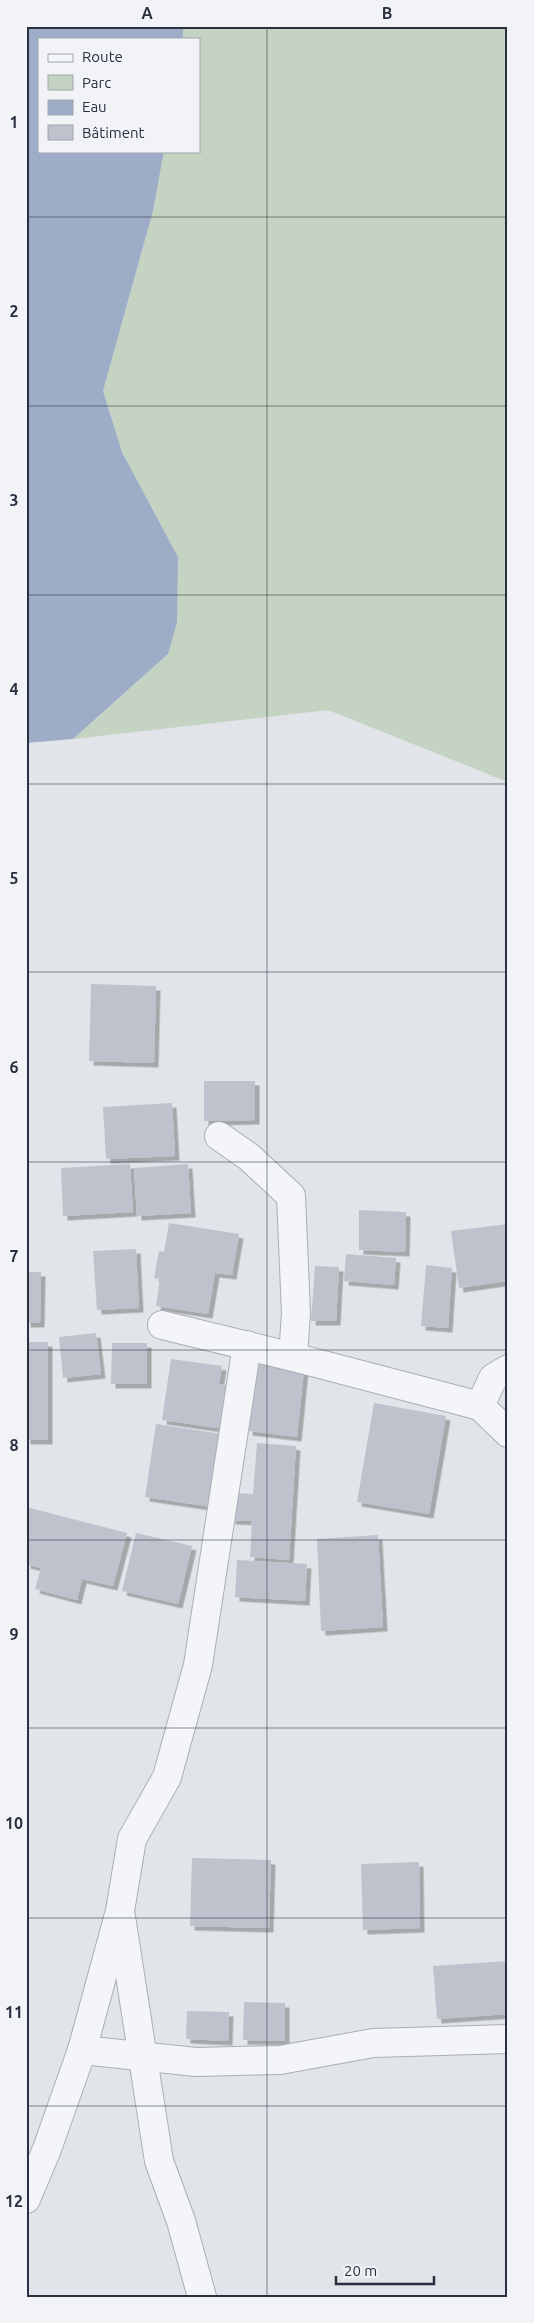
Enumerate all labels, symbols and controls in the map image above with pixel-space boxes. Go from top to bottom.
text: A [141,4,153,22]
text: B [382,4,392,22]
legend [38,38,200,152]
text: Route [82,48,123,65]
text: Parc [82,74,111,91]
text: Eau [82,98,107,115]
text: 1 [9,113,19,131]
text: Bâtiment [82,124,145,141]
text: 2 [9,302,19,320]
text: 3 [9,491,19,509]
text: 4 [9,680,19,698]
text: 5 [9,869,19,887]
text: 6 [9,1058,19,1076]
text: 7 [9,1247,19,1265]
text: 8 [9,1436,19,1454]
text: 9 [9,1625,19,1643]
text: 10 [5,1814,23,1832]
text: 11 [5,2003,23,2021]
text: 12 [5,2192,23,2210]
scale bar [336,2253,434,2285]
text: 20 m [344,2262,377,2279]

